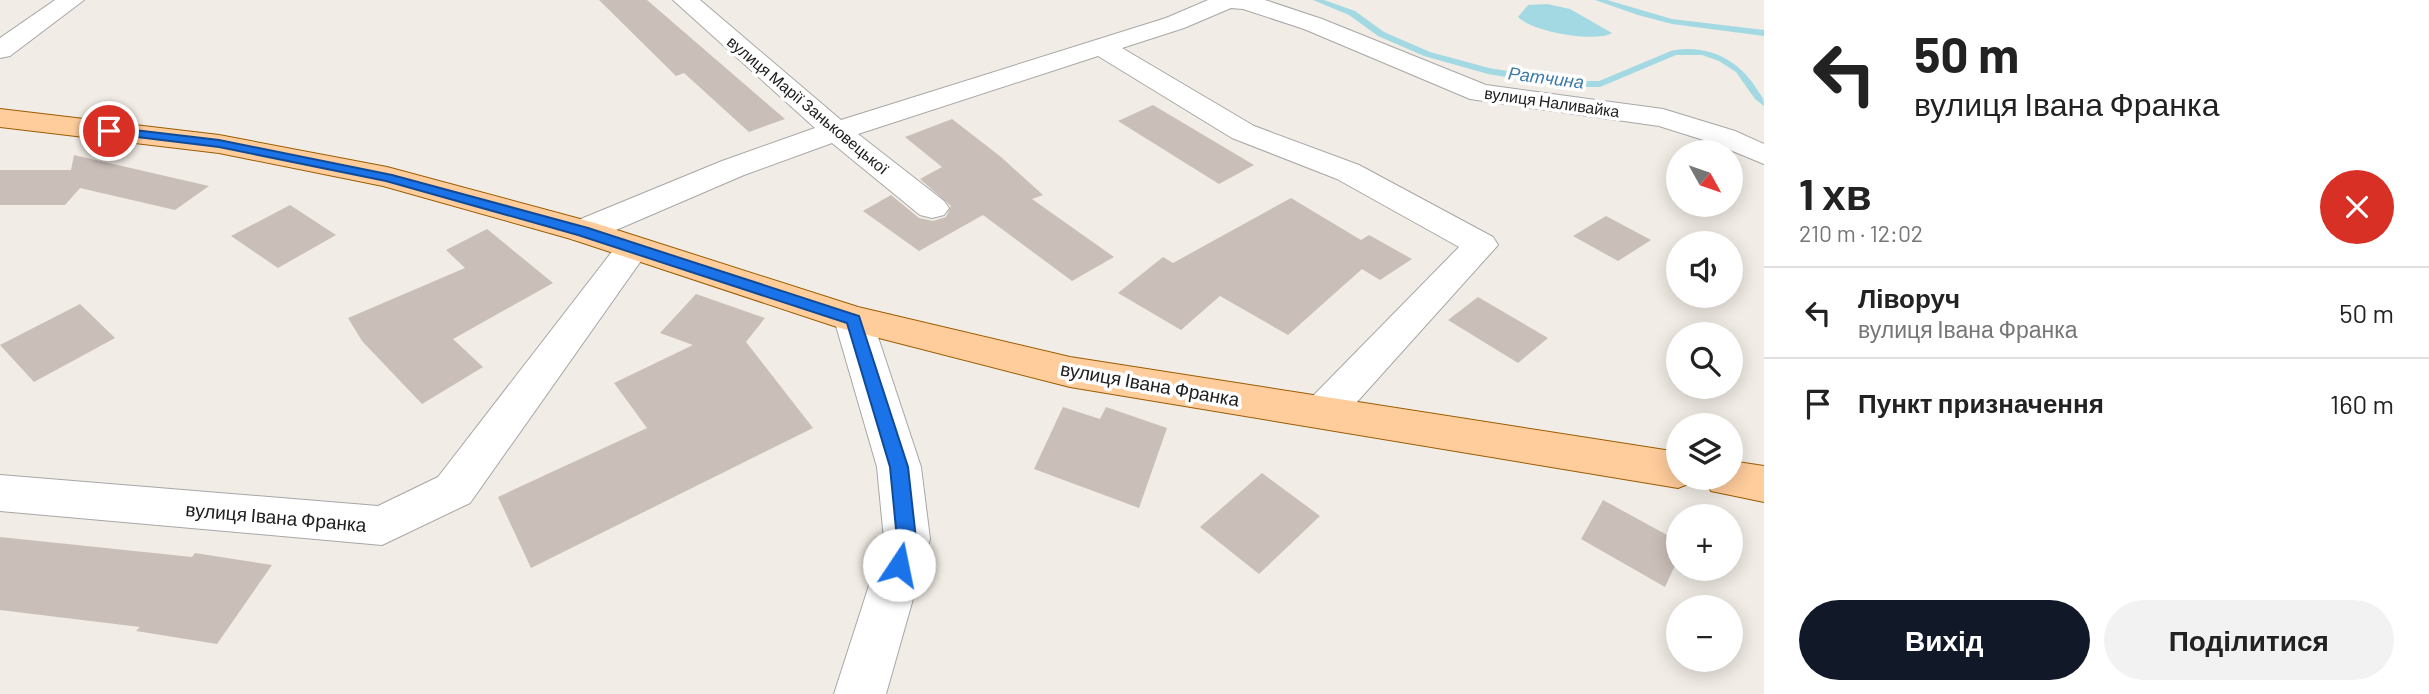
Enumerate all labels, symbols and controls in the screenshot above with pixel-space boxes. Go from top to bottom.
text: 50 m [1914,24,2019,83]
icon: left [1799,28,1890,119]
street label: вулиця Марії Заньковецької [724,32,893,178]
water label: Ратчина [1507,61,1585,93]
street label: вулиця Наливайка [1483,83,1621,120]
text: вулиця Івана Франка [1914,84,2220,122]
pin [79,101,139,161]
icon: arrive [90,112,128,150]
north arrow [1666,140,1743,217]
map controls [1666,140,1743,672]
text: 1 хв [1799,168,1871,218]
button: close [2320,170,2394,244]
text: 210 m · 12:02 [1799,219,1923,247]
button: sound [1666,231,1743,308]
text: Ліворуч [1858,282,1960,313]
icon: left [1799,294,1837,332]
text: 50 m [2339,297,2394,328]
text: вулиця Івана Франка [1858,315,2078,343]
button: search [1666,322,1743,399]
street label: вулиця Івана Франка [1059,356,1242,411]
icon: arrive [1799,385,1837,423]
text: Пункт призначення [1858,387,2104,418]
text: 160 m [2330,388,2394,419]
button: layers [1666,413,1743,490]
street label: вулиця Івана Франка [185,497,368,536]
button: + [1666,504,1743,581]
position arrow [862,528,936,602]
button: − [1666,595,1743,672]
button: Вихід [1799,600,2090,680]
button: Поділитися [2104,600,2394,680]

